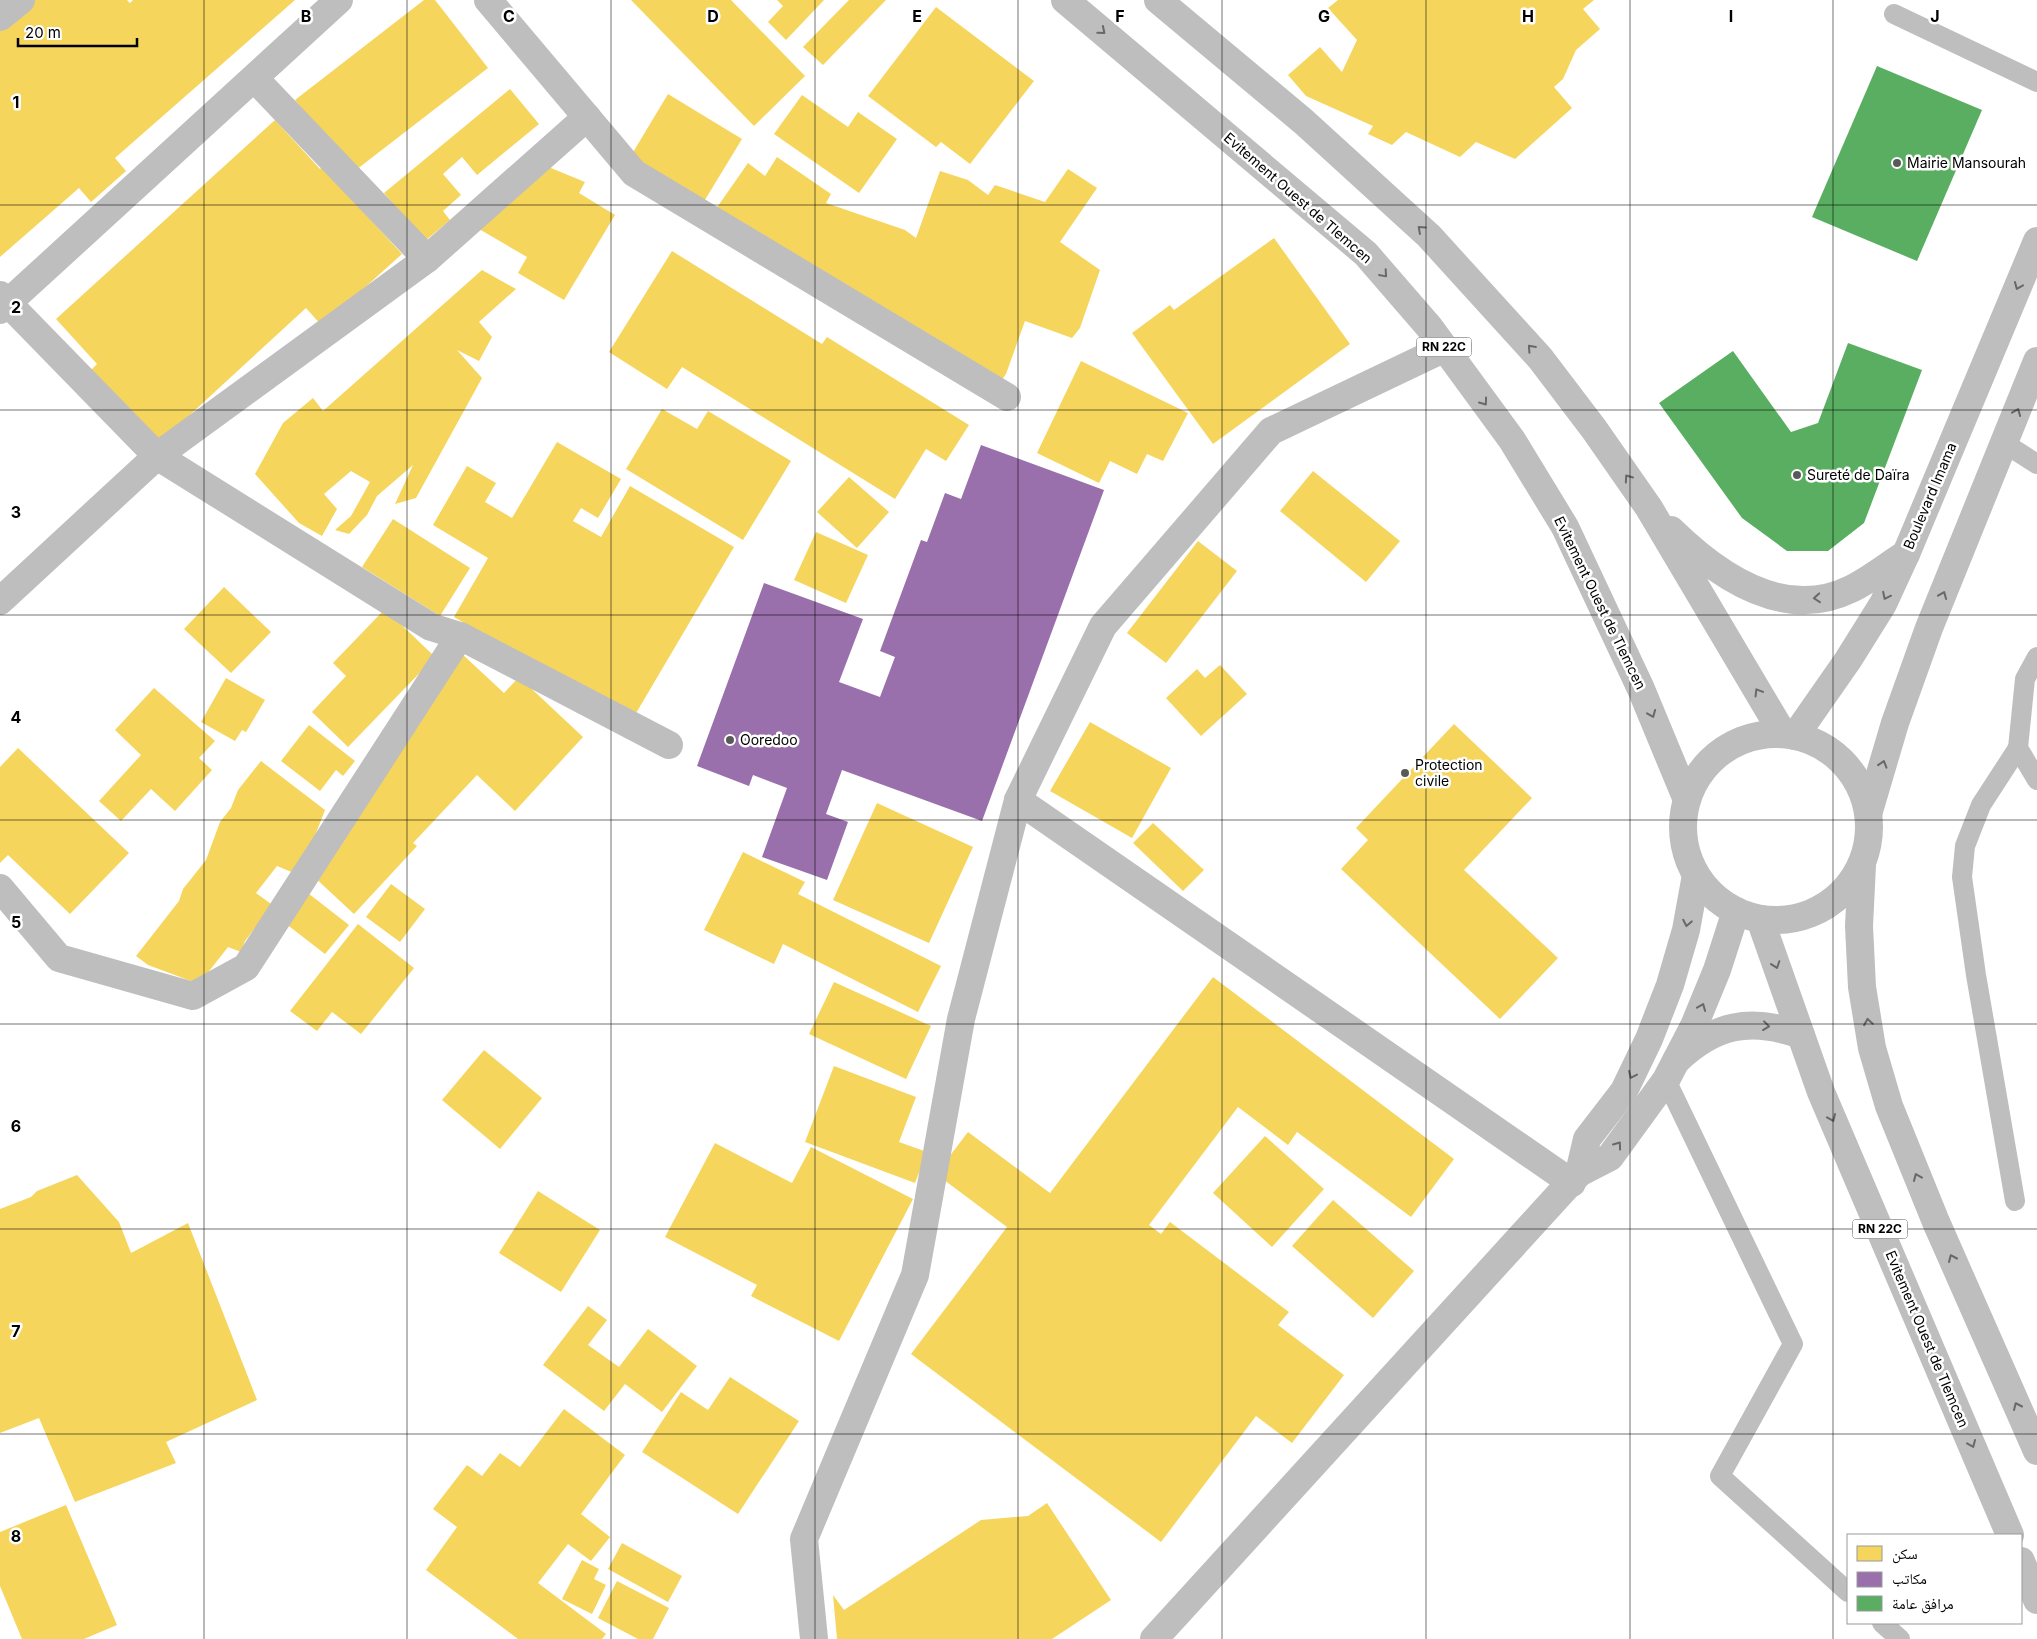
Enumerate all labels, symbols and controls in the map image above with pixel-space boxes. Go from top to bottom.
text: B [301,6,311,26]
text: C [503,6,515,26]
text: D [707,6,719,26]
text: E [912,6,922,26]
text: F [1115,6,1125,26]
text: G [1318,6,1330,26]
text: H [1522,6,1534,26]
text: I [1729,6,1733,26]
text: J [1930,6,1940,26]
scale bar [18,15,136,47]
text: 20 m [25,23,61,42]
one-way arrow [1096,26,1105,34]
text: 1 [13,92,19,112]
street label: Evitement Ouest de Tlemcen [1221,129,1376,267]
place label: Mairie Mansourah [1907,154,2026,171]
marker: Mairie Mansourah [1891,157,1903,169]
one-way arrow [1418,226,1427,235]
one-way arrow [1378,269,1387,278]
one-way arrow [2014,281,2025,290]
text: 2 [11,297,21,317]
road number: RN 22C [1416,338,1472,357]
one-way arrow [1528,345,1537,354]
one-way arrow [1479,396,1487,405]
one-way arrow [2011,408,2021,416]
street label: Boulevard Imama [1899,440,1960,552]
place label: Sureté de Daïra [1807,466,1910,483]
marker: Sureté de Daïra [1791,469,1803,481]
one-way arrow [1625,475,1634,484]
text: 3 [11,502,21,522]
street label: Evitement Ouest de Tlemcen [1551,513,1650,692]
one-way arrow [1882,591,1892,600]
one-way arrow [1936,591,1947,600]
one-way arrow [1812,593,1820,604]
one-way arrow [1755,688,1765,697]
text: 4 [11,707,22,727]
one-way arrow [1645,709,1656,718]
place label: Ooredoo [740,731,798,748]
marker: Ooredoo [724,734,736,746]
place label: Protection civile [1415,756,1483,789]
one-way arrow [1877,761,1887,769]
marker: Protection civile [1399,767,1411,779]
text: 5 [11,912,21,932]
one-way arrow [1682,918,1693,927]
one-way arrow [1770,961,1780,969]
one-way arrow [1696,1003,1707,1012]
one-way arrow [1864,1018,1874,1027]
one-way arrow [1763,1020,1771,1031]
one-way arrow [1627,1070,1638,1079]
one-way arrow [1826,1113,1837,1122]
text: 6 [11,1116,21,1136]
one-way arrow [1613,1142,1621,1151]
one-way arrow [1912,1173,1923,1182]
road number: RN 22C [1852,1220,1908,1238]
street label: Evitement Ouest de Tlemcen [1882,1248,1973,1430]
one-way arrow [1947,1254,1958,1263]
text: 7 [11,1321,21,1341]
one-way arrow [2013,1402,2024,1411]
one-way arrow [1966,1439,1976,1448]
text: 8 [11,1526,21,1546]
legend [1847,1534,2022,1624]
text: سكن [1892,1544,1918,1564]
text: مكاتب [1892,1569,1927,1588]
text: مرافق عامة [1892,1594,1954,1614]

